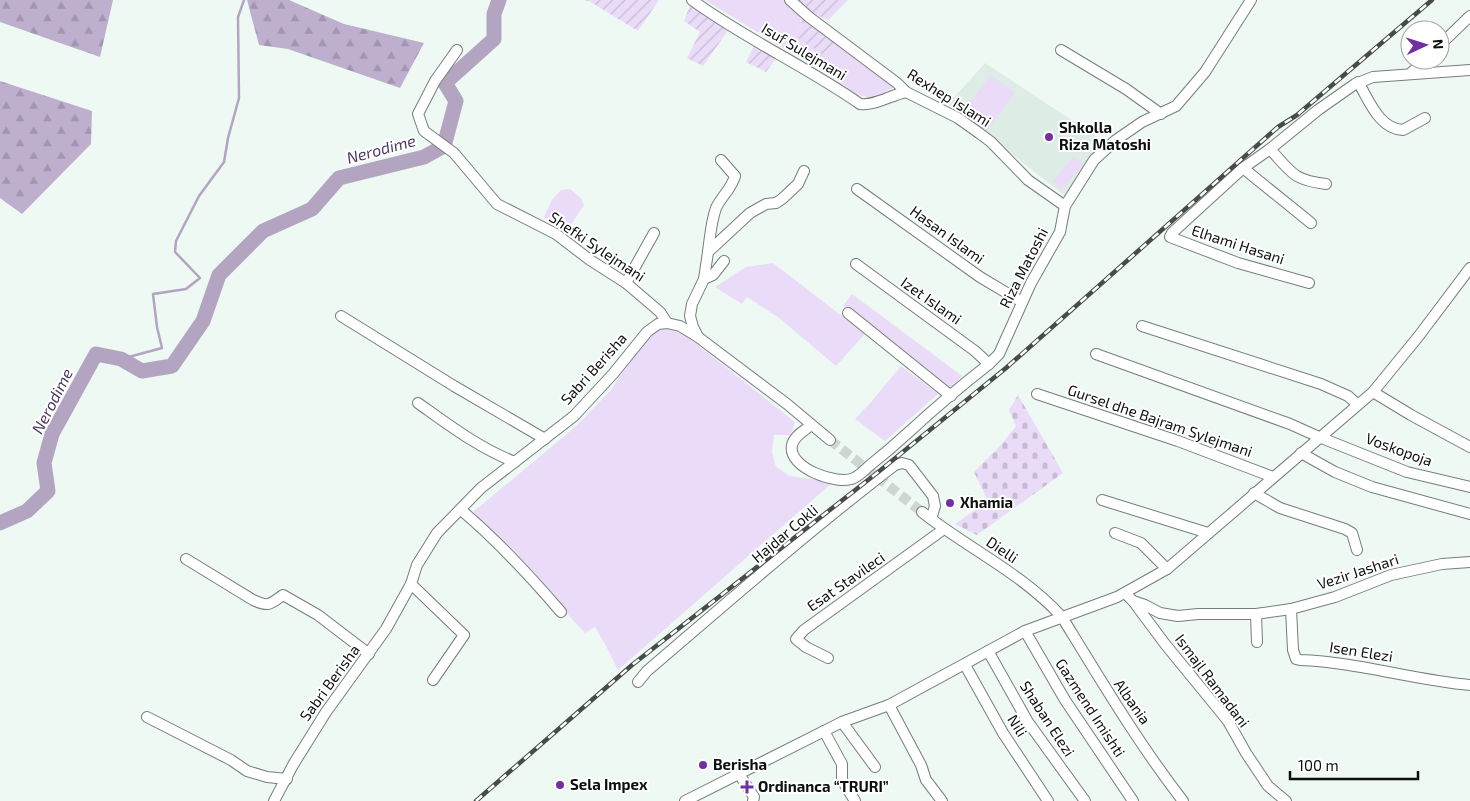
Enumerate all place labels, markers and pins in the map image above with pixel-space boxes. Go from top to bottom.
place label: Shkolla Riza Matoshi [1059,118,1151,153]
marker: Shkolla Riza Matoshi [1043,131,1055,143]
place label: Xhamia [960,493,1013,511]
marker: Xhamia [944,497,956,509]
place label: Berisha [713,755,767,773]
marker: Berisha [697,759,709,771]
place label: Sela Impex [570,775,648,793]
place label: Ordinanca “TRURI” [758,777,889,795]
marker: Sela Impex [554,779,566,791]
marker: Ordinanca “TRURI” [740,780,754,794]

